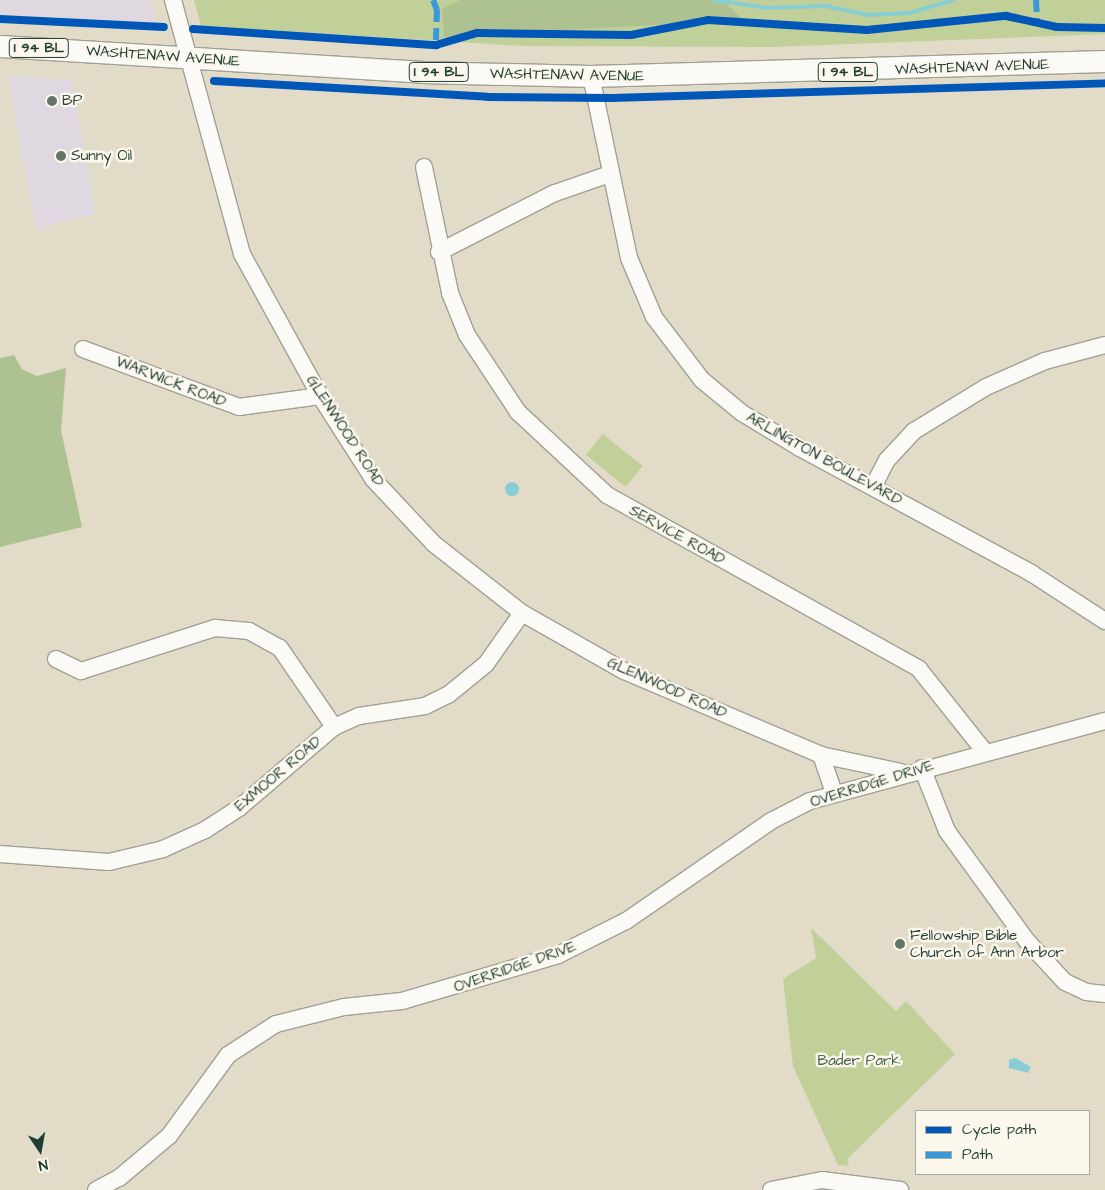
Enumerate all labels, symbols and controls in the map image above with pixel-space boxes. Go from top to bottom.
road number: I 94 BL [8,36,70,59]
street label: WASHTENAW AVENUE [85,42,241,70]
street label: WASHTENAW AVENUE [895,55,1049,79]
road number: I 94 BL [408,61,470,84]
road number: I 94 BL [817,61,879,84]
street label: WASHTENAW AVENUE [490,65,644,85]
place label: BP [62,92,82,110]
marker: BP [46,95,58,107]
place label: Sunny Oil [71,147,132,165]
marker: Sunny Oil [55,150,67,162]
street label: WARWICK ROAD [113,353,229,411]
street label: GLENWOOD ROAD [302,372,388,490]
street label: ARLINGTON BOULEVARD [743,409,905,509]
street label: SERVICE ROAD [626,501,728,569]
street label: GLENWOOD ROAD [604,654,730,722]
street label: EXMOOR ROAD [231,733,325,815]
street label: OVERRIDGE DRIVE [808,757,936,811]
place label: Fellowship Bible Church of Ann Arbor [910,926,1064,961]
street label: OVERRIDGE DRIVE [452,938,578,996]
marker: Fellowship Bible Church of Ann Arbor [894,938,906,950]
park label: Bader Park [817,1052,901,1070]
legend [915,1110,1090,1175]
text: Cycle path [962,1119,1036,1140]
north arrow [15,1125,65,1175]
text: Path [962,1144,993,1165]
text: N [37,1154,49,1175]

